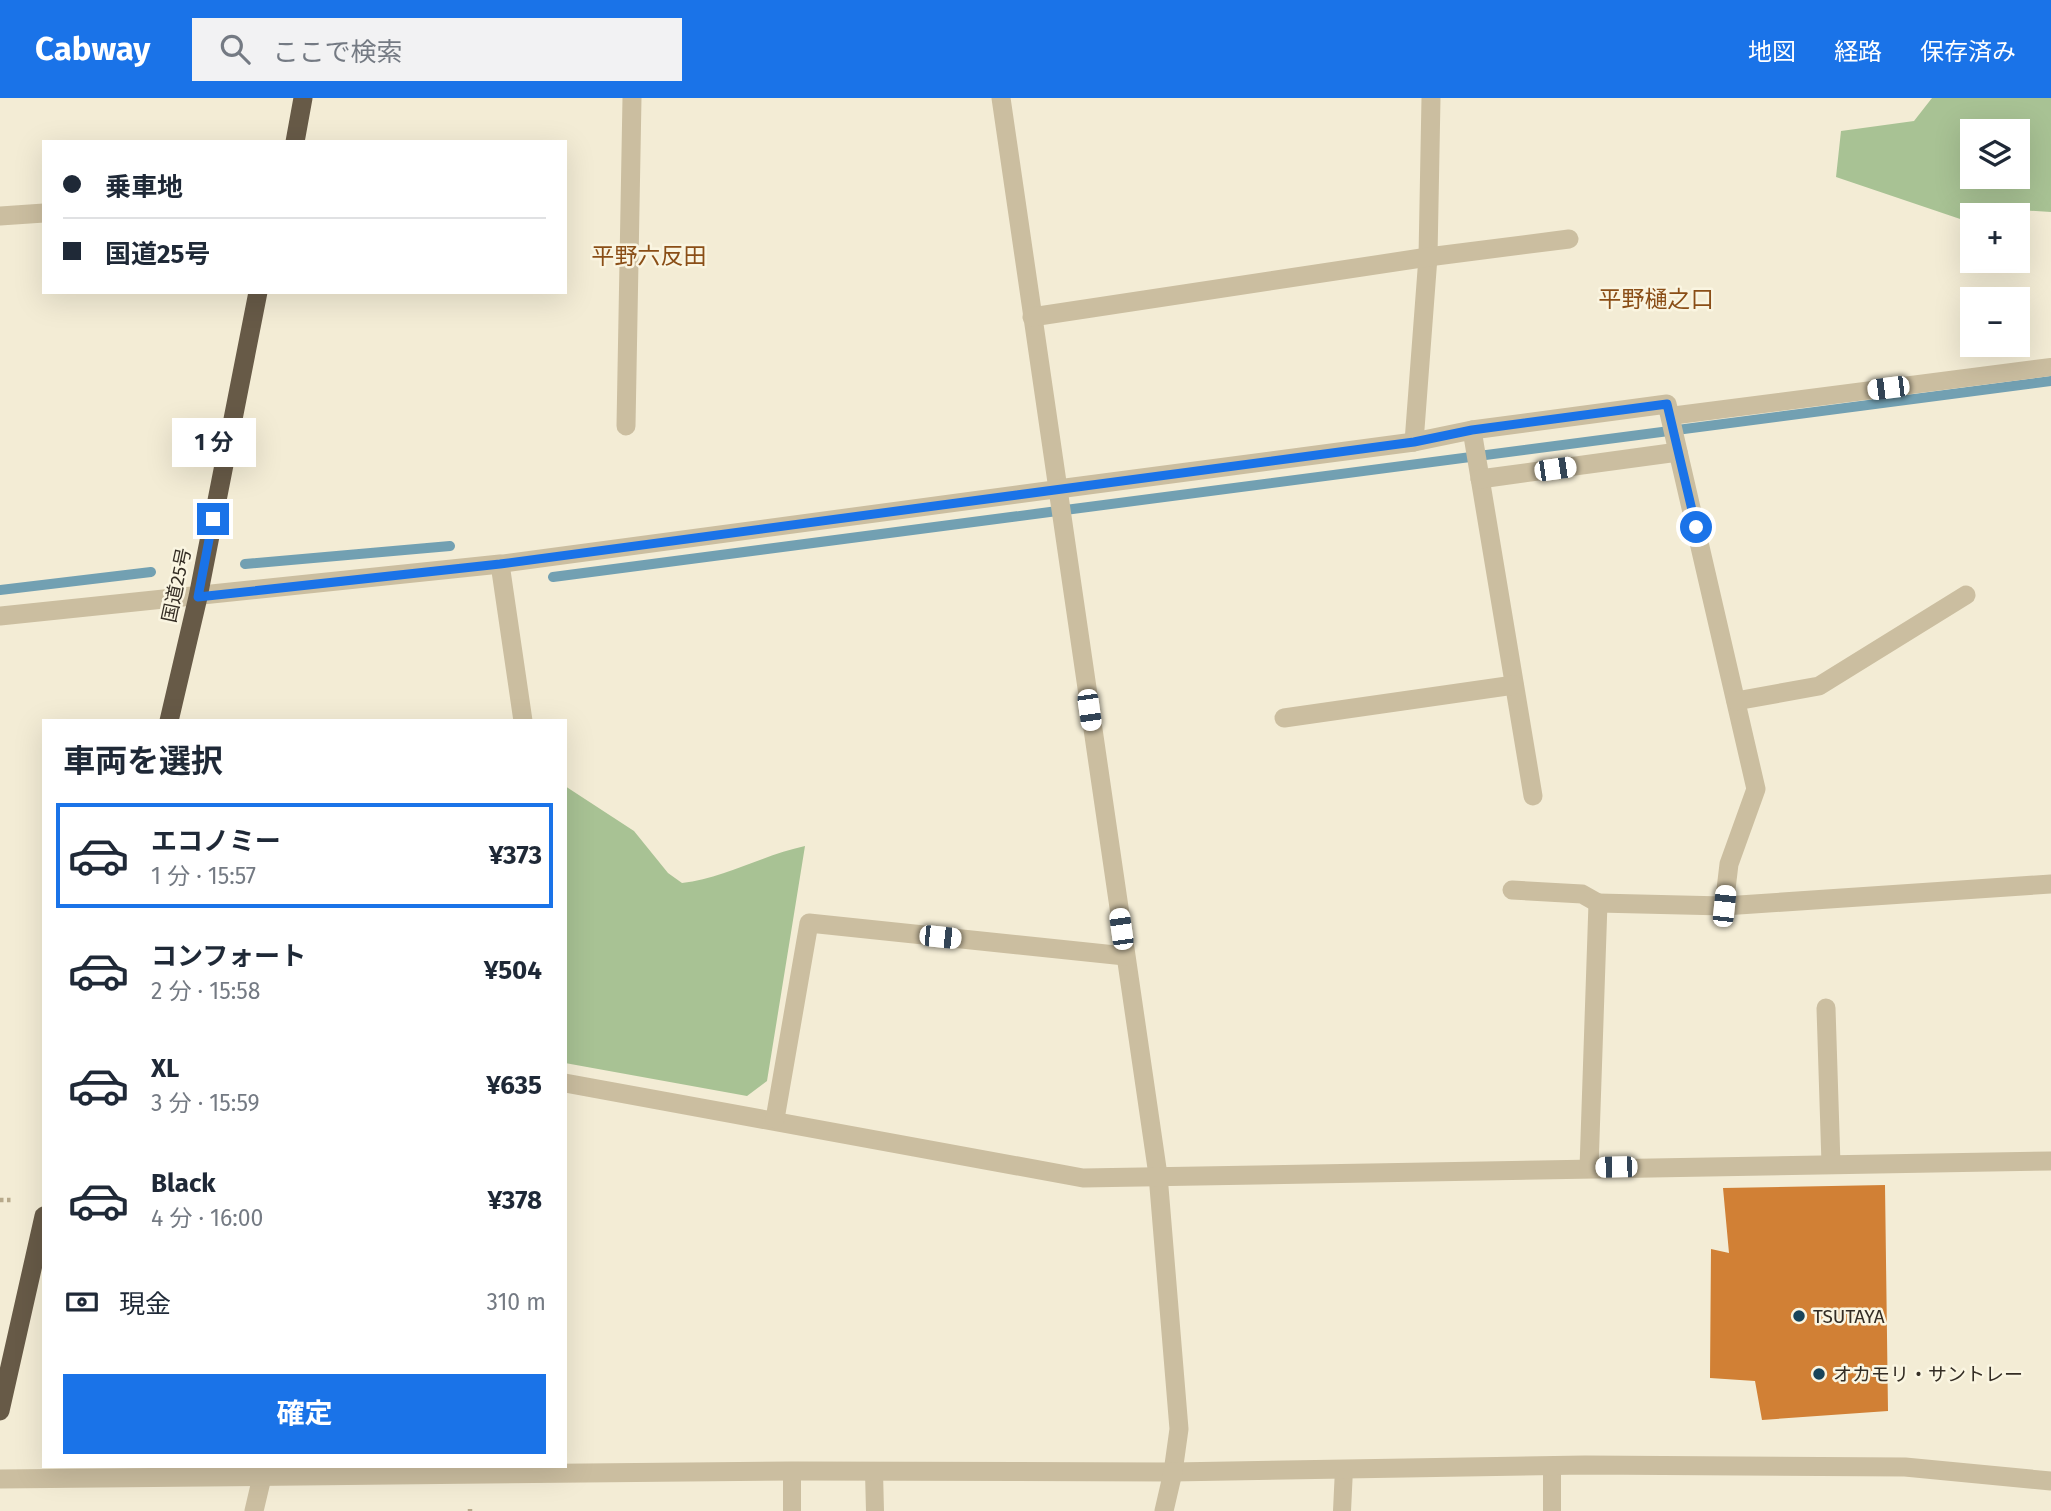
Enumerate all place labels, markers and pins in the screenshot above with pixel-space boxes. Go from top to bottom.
place label: TSUTAYA [1813,1305,1885,1328]
marker: TSUTAYA [1791,1308,1807,1324]
place label: オカモリ・サントレー [1833,1363,2023,1386]
marker: オカモリ・サントレー [1811,1366,1827,1382]

